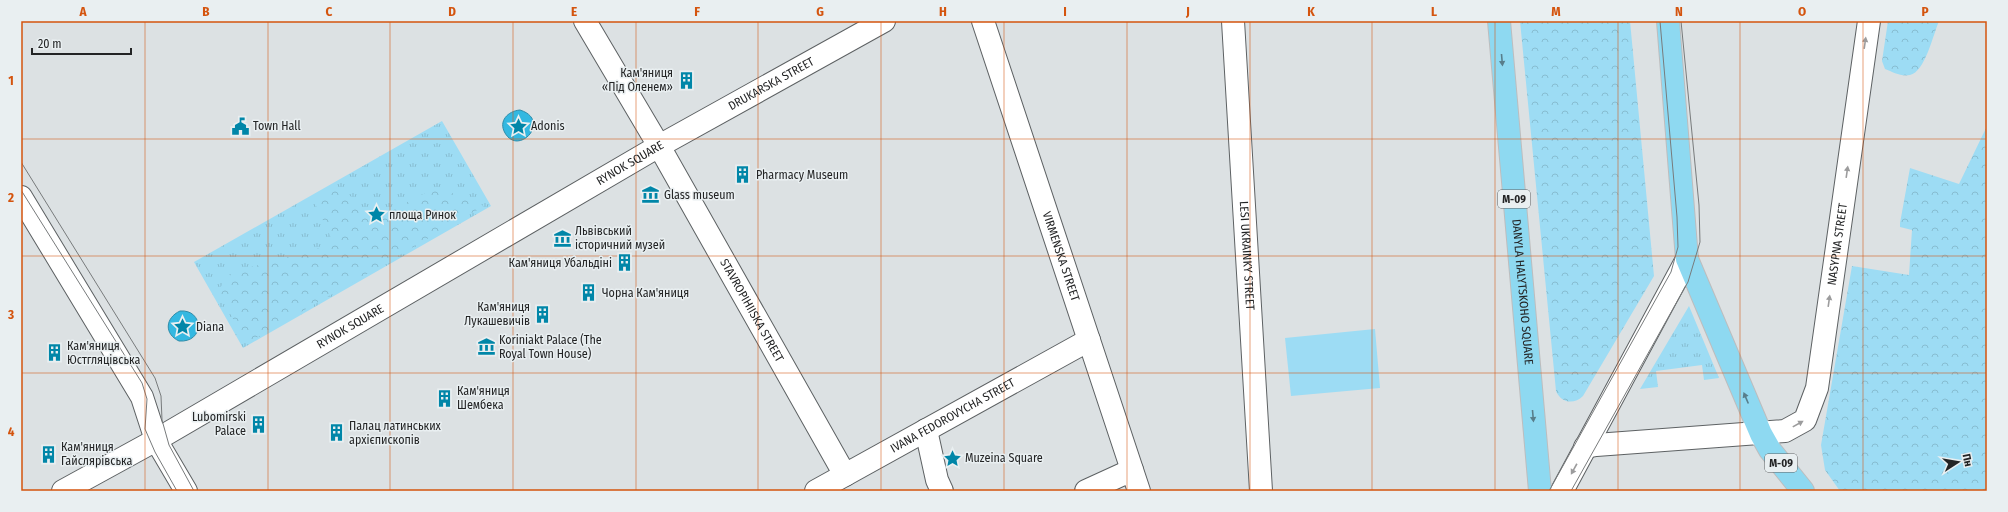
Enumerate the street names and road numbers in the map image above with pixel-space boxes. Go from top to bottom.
street label: DRUKARSKA STREET [726,54,817,113]
street label: RYNOK SQUARE [594,138,666,188]
road number: М-09 [1498,190,1530,208]
street label: LESI UKRAINKY STREET [1237,201,1257,311]
street label: NASYPNA STREET [1825,202,1850,286]
street label: VIRMENSKA STREET [1040,210,1083,303]
street label: DANYLA HALYTSKOHO SQUARE [1509,218,1536,366]
street label: STAVROPIHIISKA STREET [717,256,787,365]
street label: RYNOK SQUARE [314,301,386,352]
street label: IVANA FEDOROVYCHA STREET [888,375,1018,456]
road number: М-09 [1765,454,1797,472]

